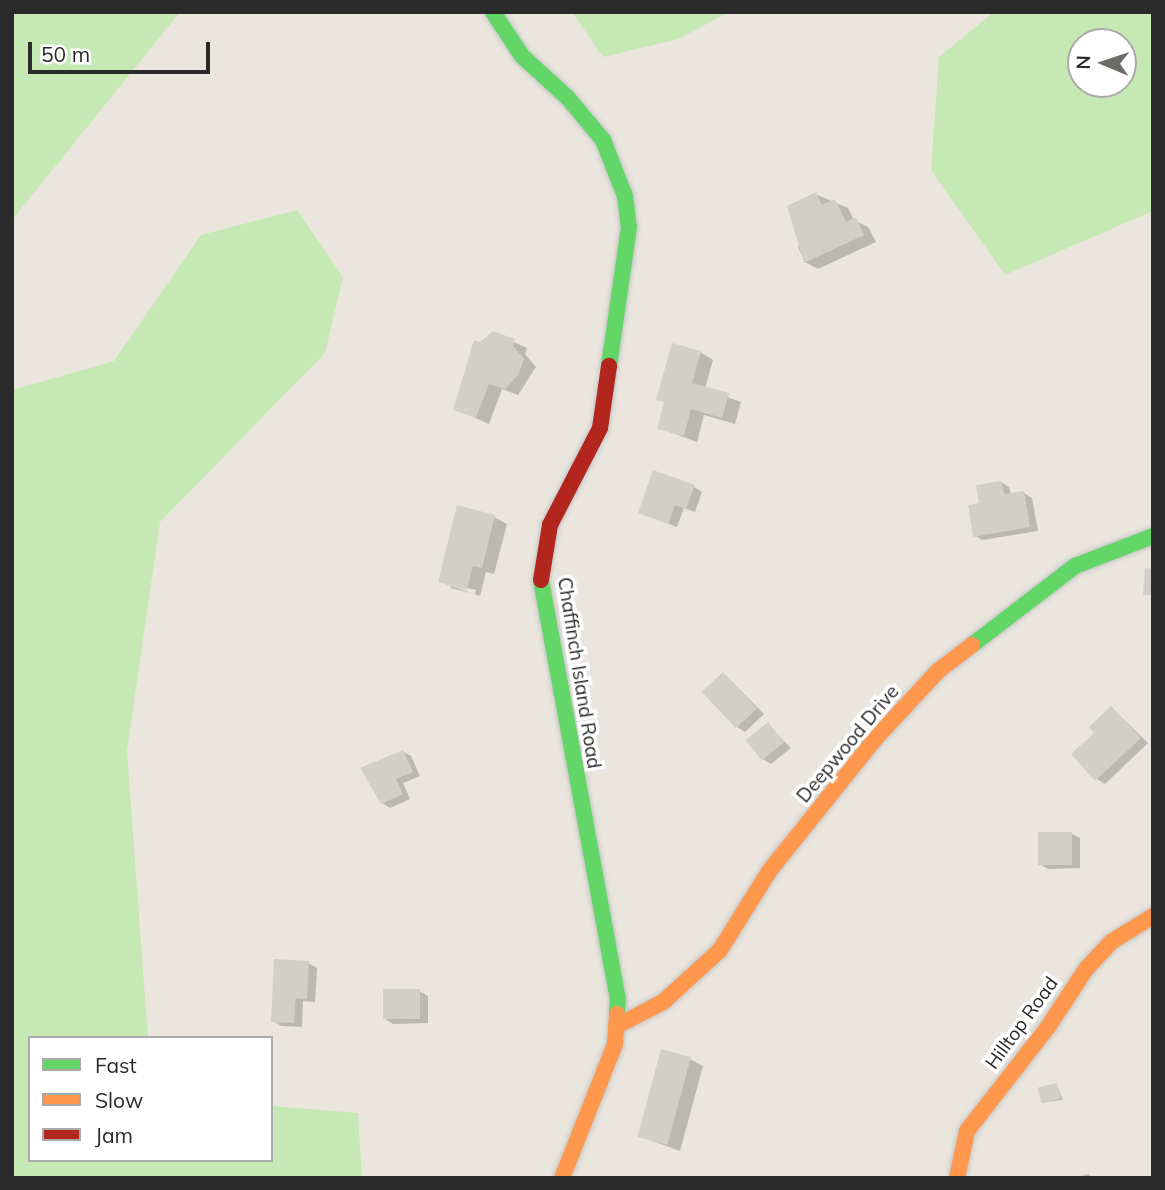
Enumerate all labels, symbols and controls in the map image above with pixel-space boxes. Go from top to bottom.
scale bar [32,28,214,72]
north arrow [1067,28,1137,98]
text: 50 m [41,41,90,67]
text: N [1071,55,1095,70]
street label: Chaffinch Island Road [553,576,605,770]
street label: Deepwood Drive [792,681,904,807]
street label: Hilltop Road [981,972,1063,1074]
legend [28,1036,273,1162]
text: Fast [95,1052,137,1078]
text: Slow [95,1087,143,1113]
text: Jam [95,1122,133,1148]

